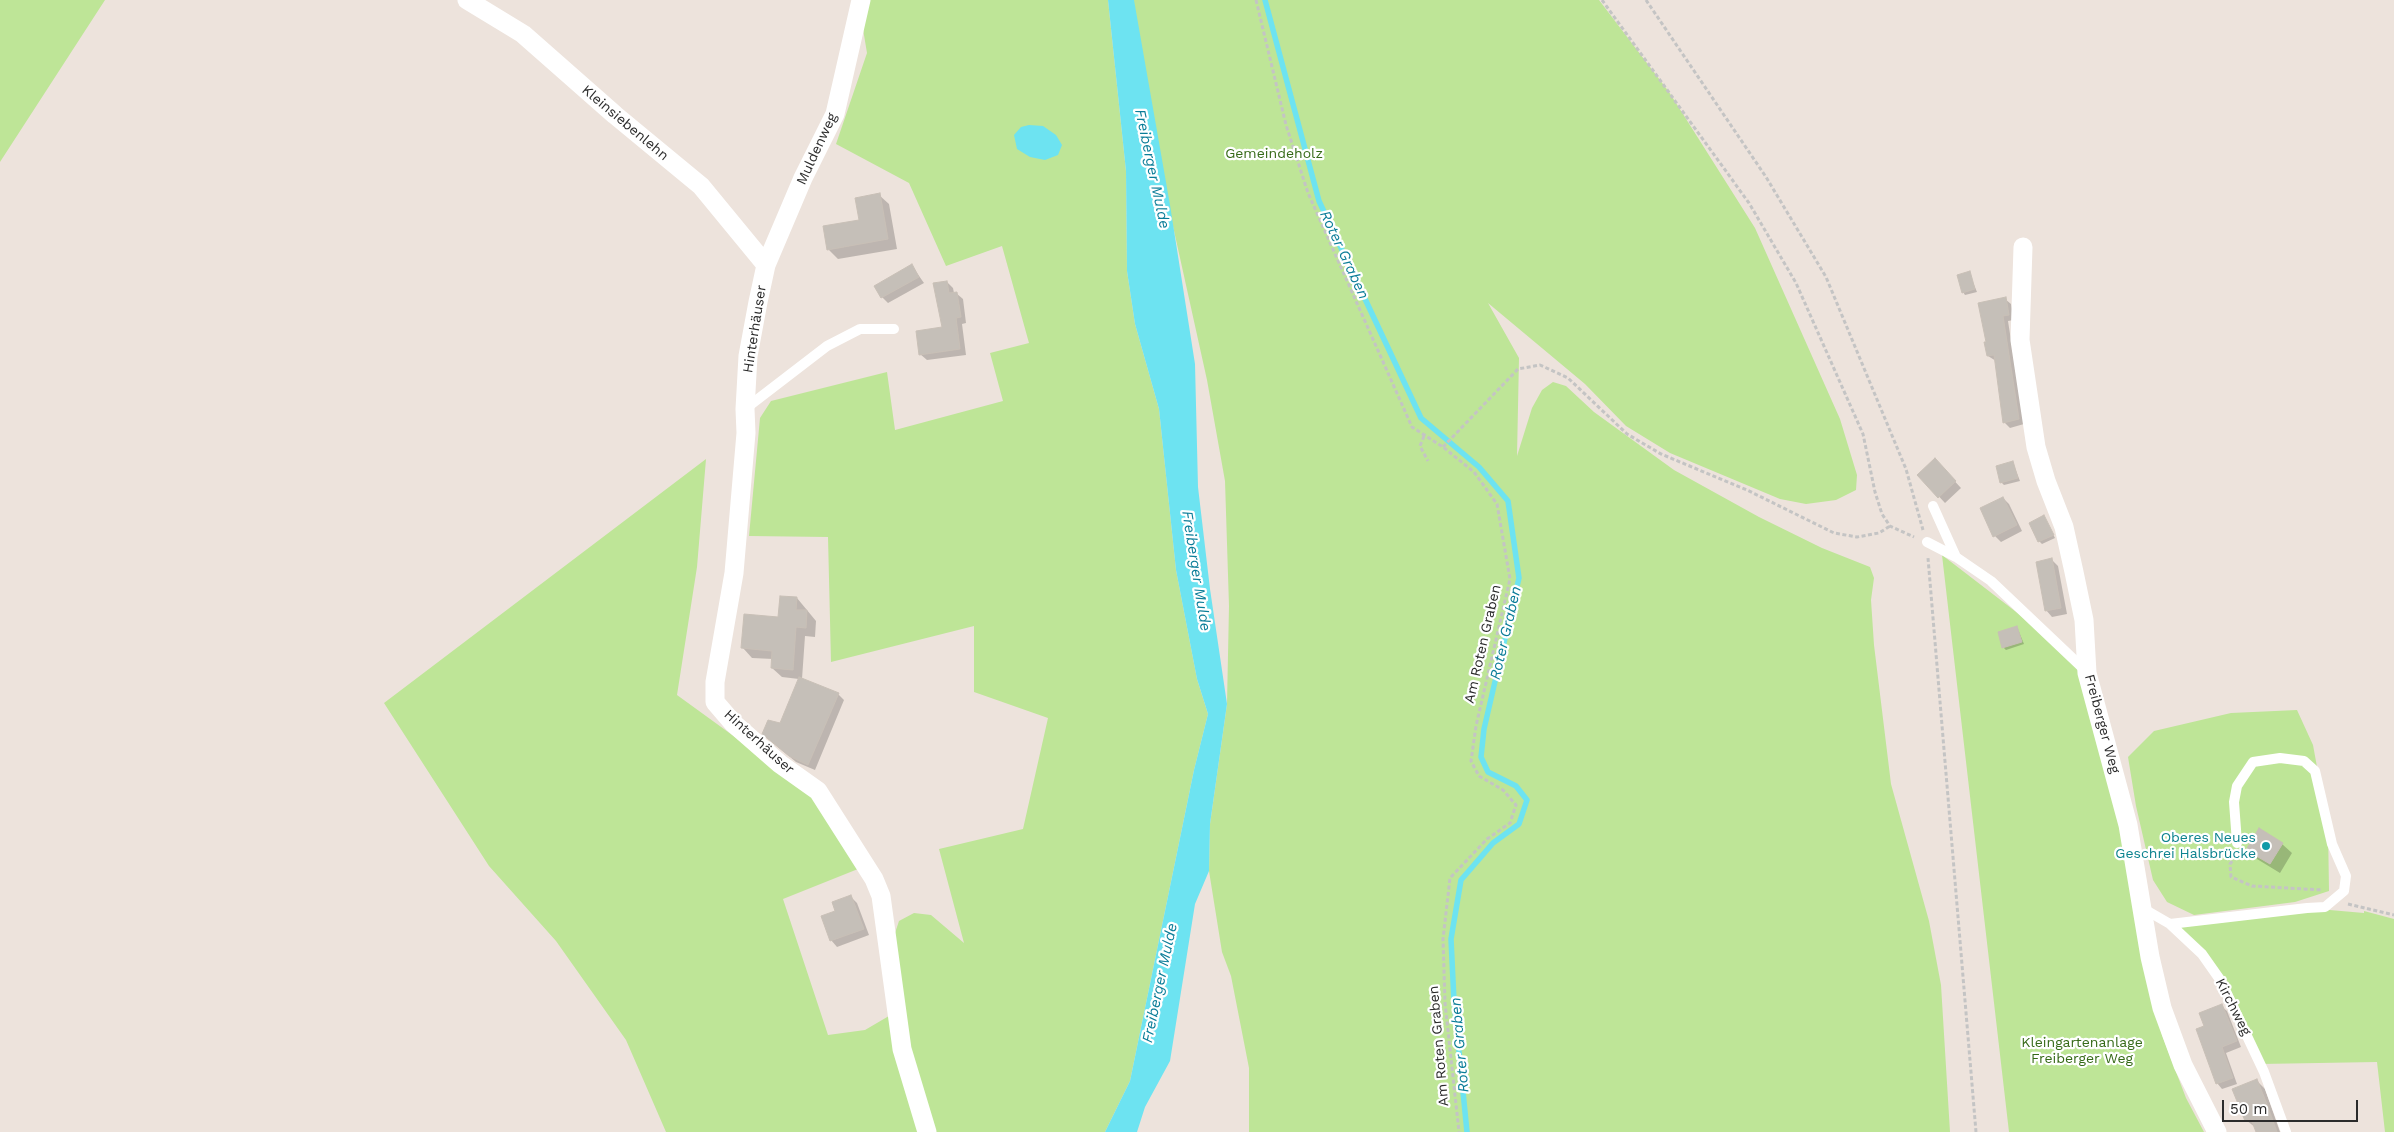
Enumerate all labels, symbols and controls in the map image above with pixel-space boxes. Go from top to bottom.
street label: Kleinsiebenlehn [578,82,672,164]
water label: Freiberger Mulde [1131,108,1173,230]
street label: Muldenweg [793,110,841,188]
park label: Gemeindeholz [1225,146,1323,162]
water label: Roter Graben [1316,208,1372,302]
street label: Hinterhäuser [740,284,770,374]
water label: Freiberger Mulde [1178,509,1214,633]
street label: Am Roten Graben [1461,583,1505,705]
water label: Roter Graben [1486,584,1526,682]
street label: Freiberger Weg [2081,673,2123,775]
street label: Hinterhäuser [720,706,798,778]
place label: Oberes Neues Geschrei Halsbrücke [2115,830,2256,862]
marker: Oberes Neues Geschrei Halsbrücke [2260,840,2272,852]
water label: Freiberger Mulde [1139,922,1181,1044]
street label: Kirchweg [2211,976,2255,1038]
street label: Am Roten Graben [1425,985,1453,1107]
water label: Roter Graben [1447,997,1473,1093]
park label: Kleingartenanlage Freiberger Weg [2021,1035,2143,1068]
scale bar [2224,1090,2360,1122]
text: 50 m [2230,1100,2267,1118]

